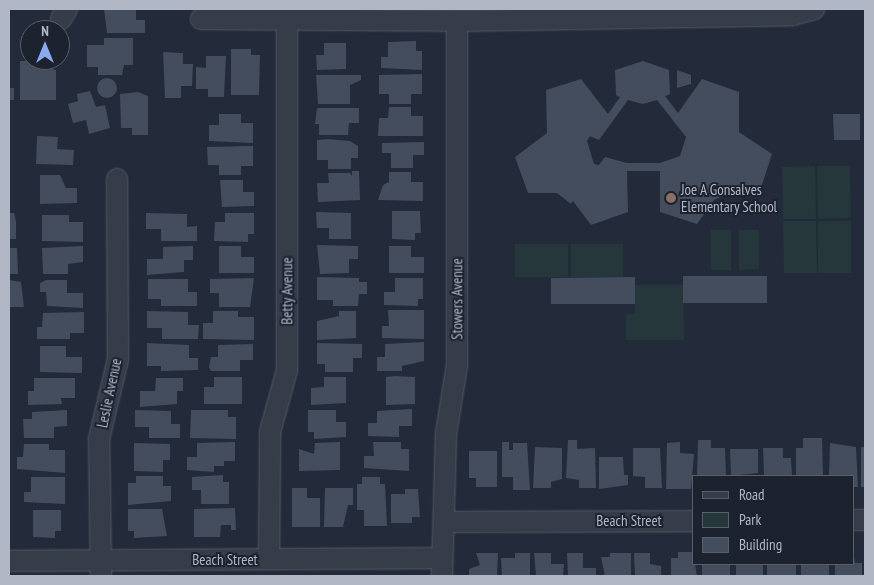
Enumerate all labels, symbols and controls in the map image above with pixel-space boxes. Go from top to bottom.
north arrow [20,20,70,70]
text: N [41,22,49,40]
place label: Joe A Gonsalves Elementary School [681,180,778,215]
marker: Joe A Gonsalves Elementary School [665,192,677,204]
street label: Betty Avenue [278,257,296,325]
street label: Stowers Avenue [448,258,466,340]
street label: Leslie Avenue [93,356,125,430]
legend [692,475,854,565]
text: Road [739,485,765,504]
text: Park [739,510,761,529]
street label: Beach Street [596,512,662,530]
text: Building [739,535,782,554]
street label: Beach Street [192,551,258,569]

